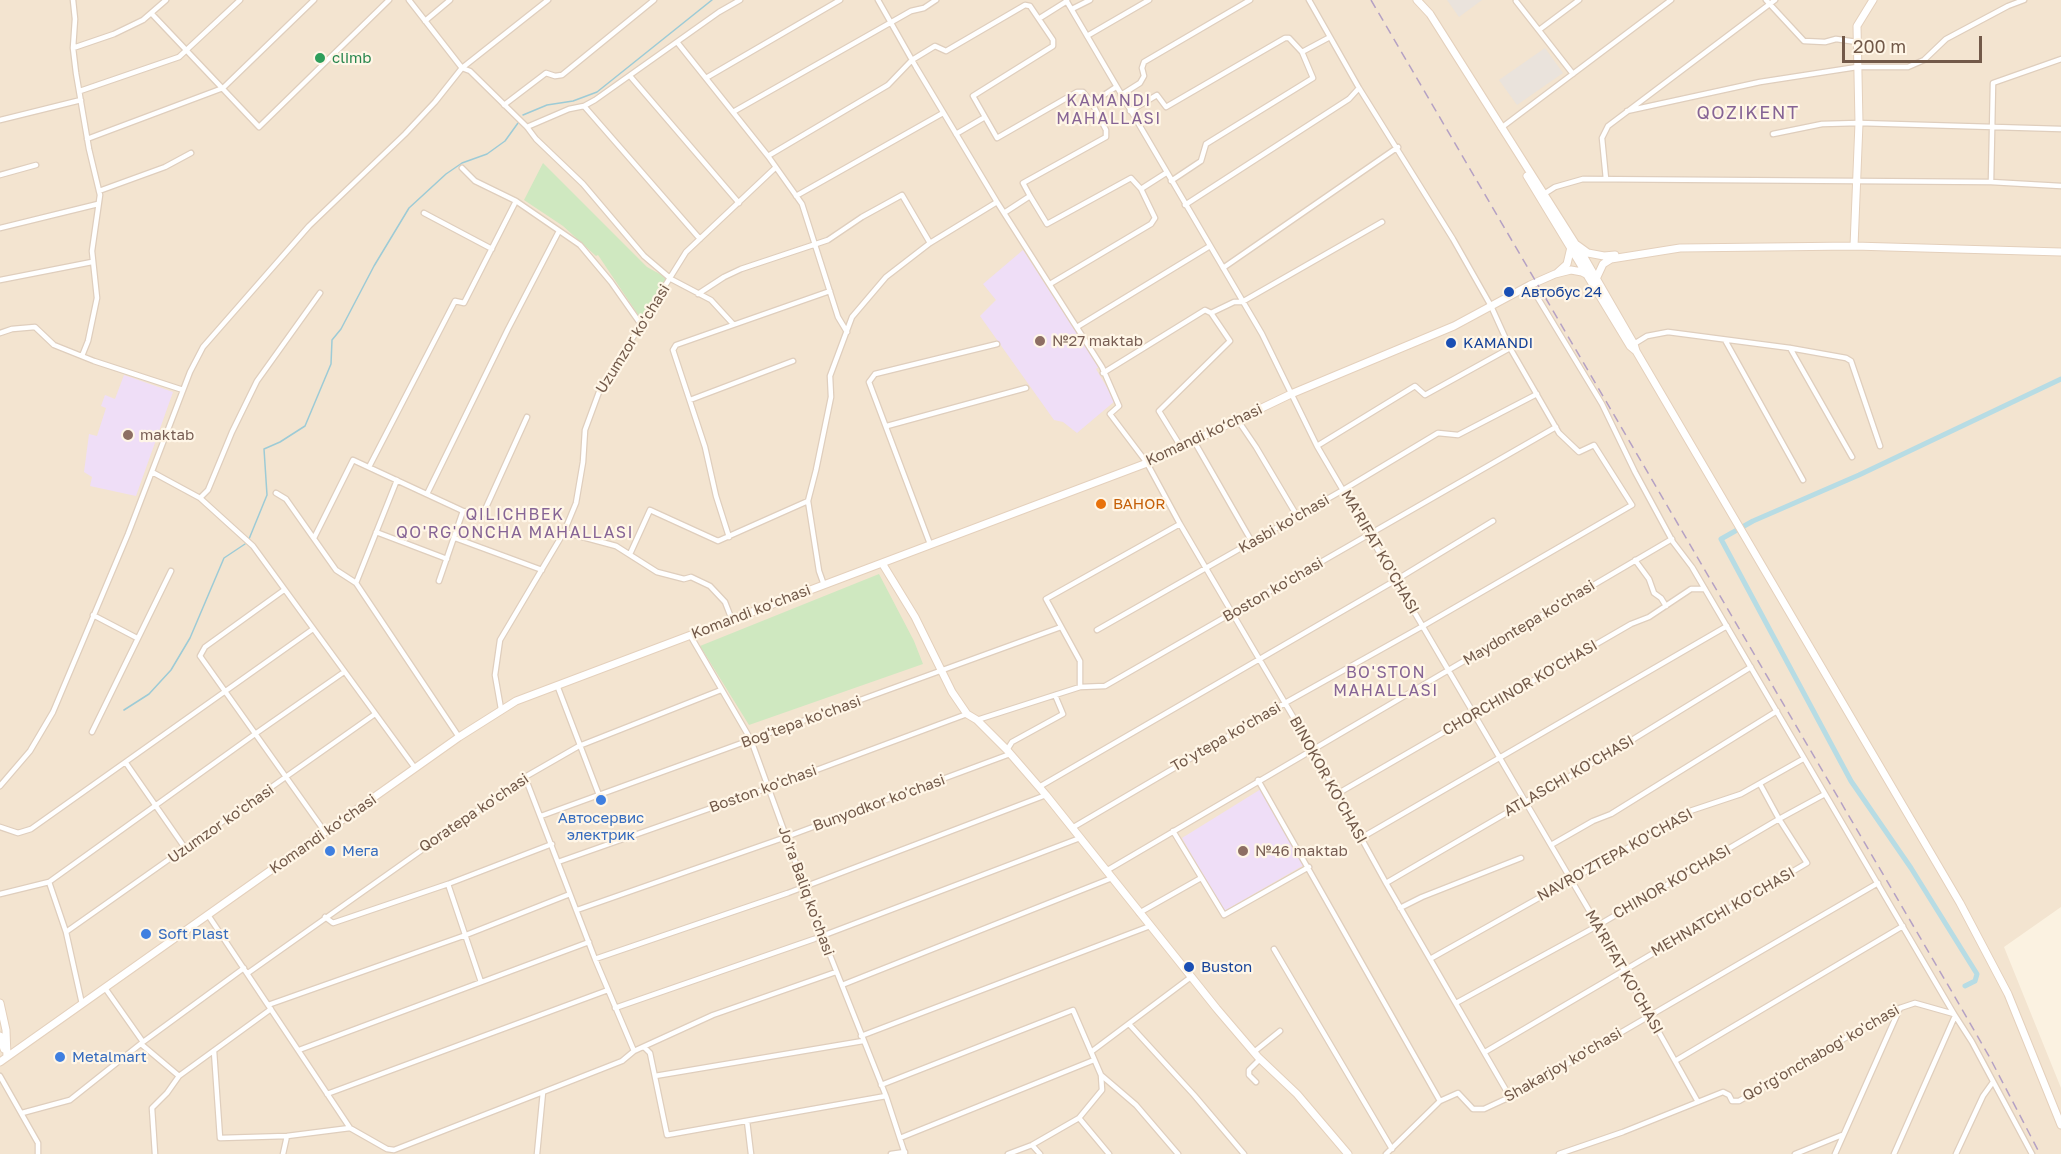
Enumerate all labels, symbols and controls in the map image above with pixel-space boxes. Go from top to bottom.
scale bar [1845,24,1984,62]
text: 200 m [1853,35,1906,57]
place label: climb [332,49,371,67]
marker: climb [313,51,327,65]
district label: KAMANDI MAHALLASI [1056,91,1162,129]
district label: QOZIKENT [1696,102,1800,124]
street label: Uzumzor ko'chasi [592,281,674,397]
place label: Автобус 24 [1521,283,1602,301]
marker: Автобус 24 [1502,285,1516,299]
place label: №27 maktab [1052,332,1143,350]
marker: №27 maktab [1033,334,1047,348]
place label: KAMANDI [1463,334,1533,352]
marker: KAMANDI [1444,336,1458,350]
street label: Komandi ko‘chasi [1143,400,1265,470]
place label: maktab [140,426,194,444]
marker: maktab [121,428,135,442]
street label: MA'RIFAT KO'CHASI [1337,487,1423,617]
street label: Kasbi ko'chasi [1235,491,1333,557]
place label: BAHOR [1113,495,1165,513]
marker: BAHOR [1094,497,1108,511]
district label: QILICHBEK QO'RG'ONCHA MAHALLASI [396,505,634,543]
street label: Boston ko'chasi [1220,554,1326,626]
street label: Maydontepa ko'chasi [1460,576,1598,670]
street label: Komandi ko‘chasi [689,581,813,643]
street label: CHORCHINOR KO'CHASI [1439,636,1601,740]
district label: BO'STON MAHALLASI [1333,663,1439,701]
street label: Bog'tepa ko'chasi [739,692,863,752]
street label: To'ytepa ko'chasi [1168,698,1284,776]
street label: BINOKOR KO'CHASI [1286,713,1370,847]
street label: ATLASCHI KO'CHASI [1501,731,1637,821]
street label: Boston ko'chasi [707,761,819,817]
street label: Qoratepa ko'chasi [416,770,532,856]
street label: Bunyodkor ko'chasi [811,771,947,835]
street label: Uzumzor ko'chasi [165,781,277,867]
street label: Komandi ko‘chasi [266,790,380,878]
marker: Автосервис электрик [594,793,608,807]
street label: NAVRO'ZTEPA KO'CHASI [1534,805,1696,905]
place label: Автосервис электрик [558,809,644,844]
street label: Jo'ra Baliq ko'chasi [774,824,838,958]
street label: CHINOR KO'CHASI [1610,841,1734,923]
place label: Мега [342,842,379,860]
place label: №46 maktab [1255,842,1348,860]
marker: Мега [323,844,337,858]
marker: №46 maktab [1236,844,1250,858]
street label: MEHNATCHI KO'CHASI [1648,863,1798,961]
street label: MA'RIFAT KO'CHASI [1581,907,1667,1037]
place label: Soft Plast [158,925,229,943]
marker: Soft Plast [139,927,153,941]
place label: Buston [1201,958,1252,976]
marker: Buston [1182,960,1196,974]
street label: Qo'rg'onchabog' ko'chasi [1739,1001,1903,1105]
street label: Shakarjoy ko'chasi [1501,1024,1625,1106]
place label: Metalmart [72,1048,147,1066]
marker: Metalmart [53,1050,67,1064]

